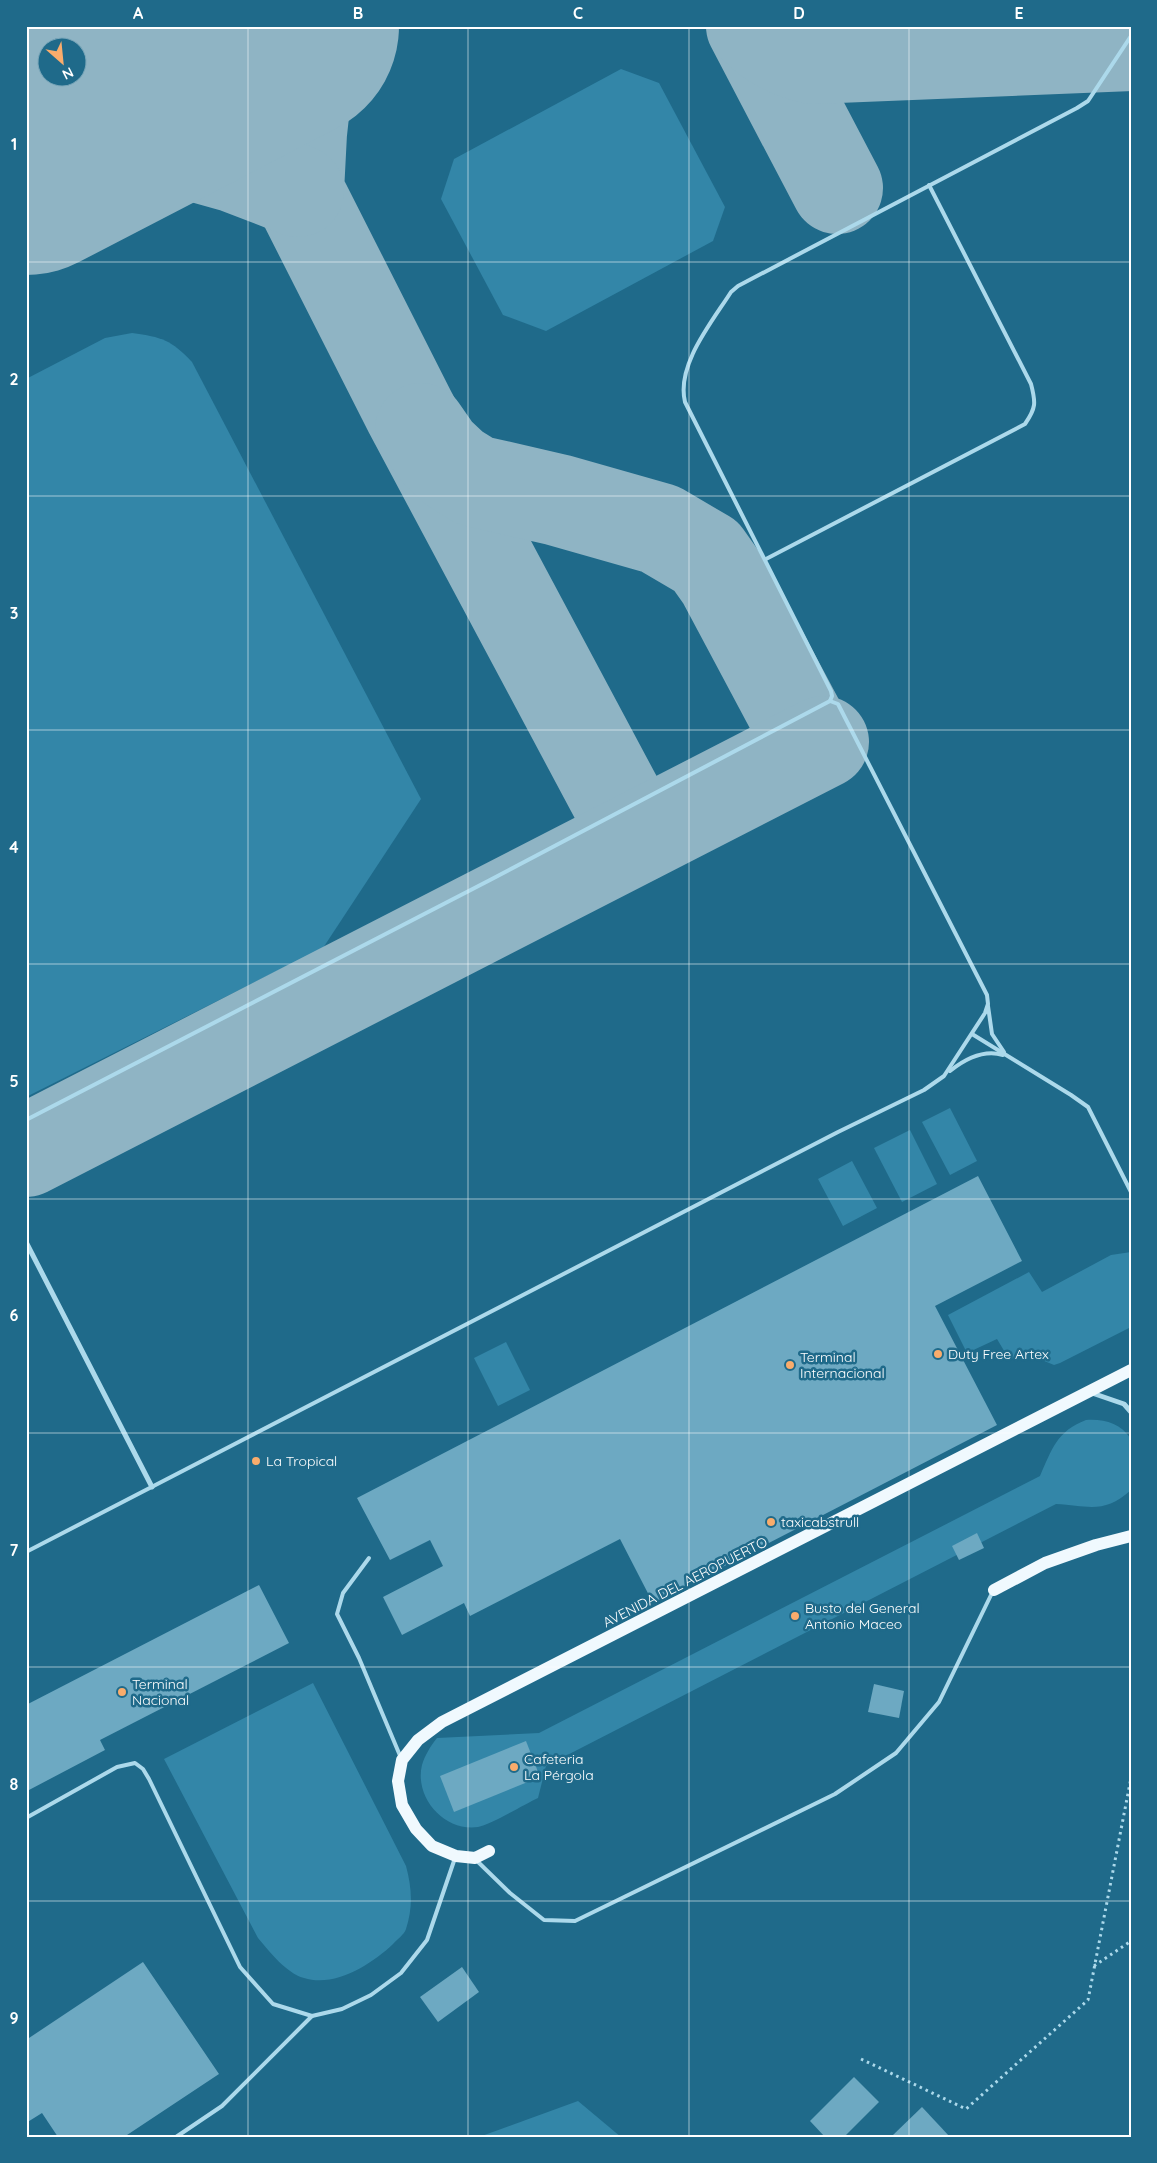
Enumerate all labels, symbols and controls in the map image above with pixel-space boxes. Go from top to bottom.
text: A [133,3,144,23]
text: B [353,3,363,23]
text: C [573,3,583,23]
text: D [793,3,805,23]
text: E [1014,3,1024,23]
north arrow [38,38,88,88]
text: N [59,63,77,84]
text: 1 [11,134,17,154]
text: 2 [9,369,19,389]
text: 3 [10,603,18,623]
text: 4 [9,837,19,857]
text: 5 [9,1071,19,1091]
text: 6 [10,1305,19,1325]
place label: Duty Free Artex [948,1345,1049,1363]
place label: Terminal Internacional [800,1348,885,1382]
marker: Duty Free Artex [932,1348,944,1360]
marker: Terminal Internacional [784,1359,796,1371]
place label: La Tropical [266,1452,337,1470]
marker: La Tropical [250,1455,262,1467]
place label: taxicabstrull [781,1513,859,1531]
marker: taxicabstrull [765,1516,777,1528]
street label: AVENIDA DEL AEROPUERTO [600,1532,771,1631]
text: 7 [10,1540,19,1560]
place label: Busto del General Antonio Maceo [805,1599,920,1633]
marker: Busto del General Antonio Maceo [789,1610,801,1622]
place label: Terminal Nacional [132,1675,189,1709]
marker: Terminal Nacional [116,1686,128,1698]
place label: Cafeteria La Pérgola [524,1750,594,1784]
marker: Cafeteria La Pérgola [508,1761,520,1773]
text: 8 [10,1774,19,1794]
text: 9 [9,2008,19,2028]

